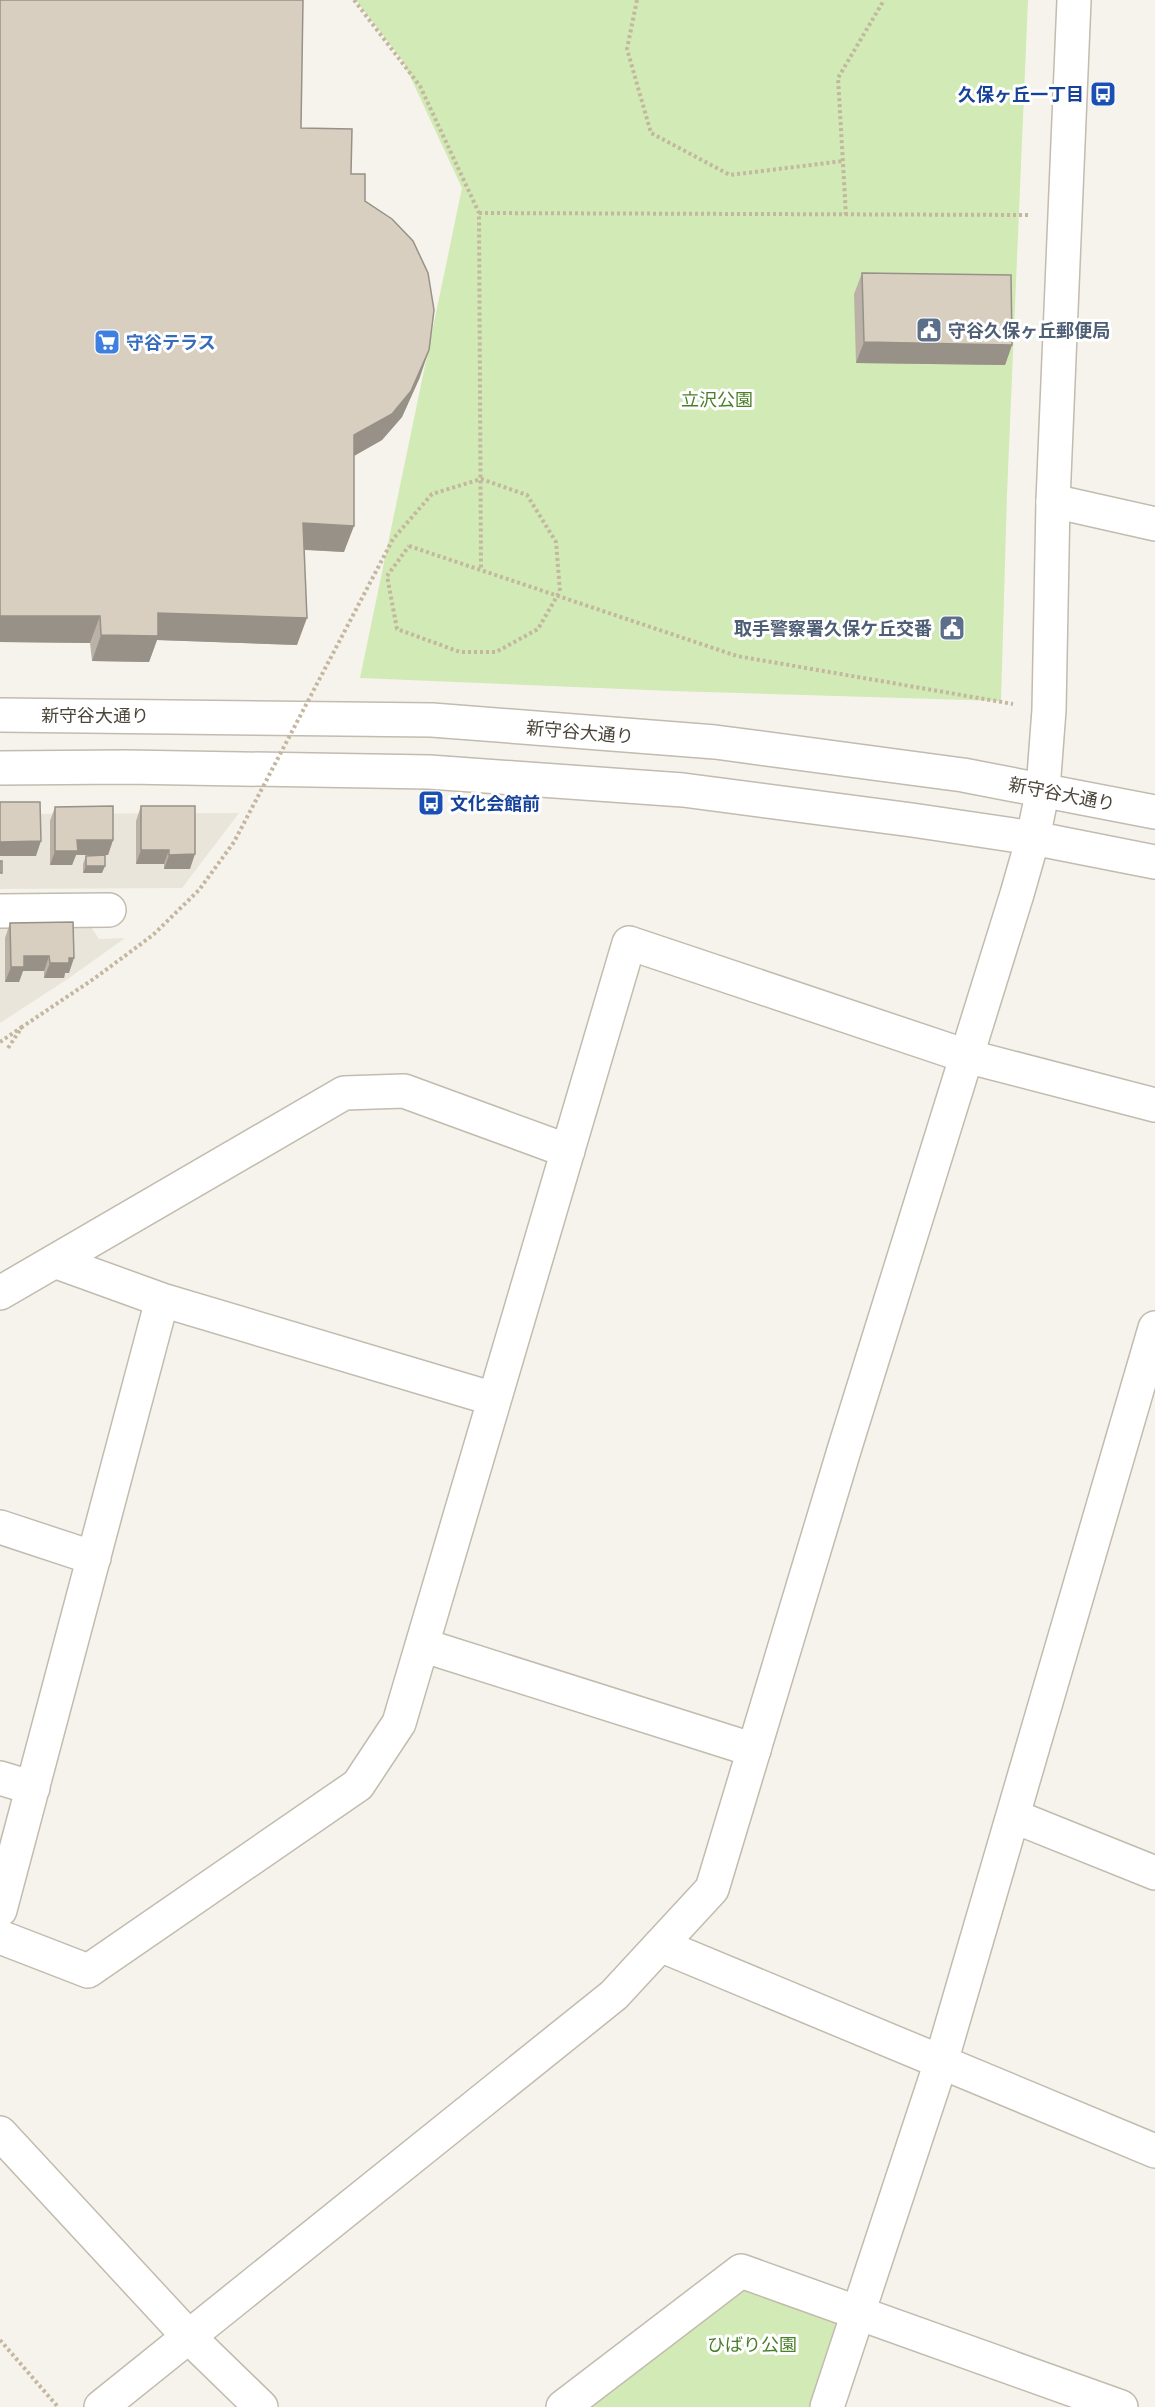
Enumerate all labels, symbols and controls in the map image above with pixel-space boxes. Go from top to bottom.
bus stop icon: 久保ヶ丘一丁目 [1088,79,1118,109]
place label: 久保ヶ丘一丁目 [958,84,1084,105]
public building icon: 守谷久保ヶ丘郵便局 [914,315,944,345]
place label: 守谷久保ヶ丘郵便局 [948,320,1110,341]
supermarket icon: 守谷テラス [92,327,122,357]
place label: 守谷テラス [126,332,216,353]
park label: 立沢公園 [681,389,753,410]
public building icon: 取手警察署久保ケ丘交番 [937,613,967,643]
place label: 取手警察署久保ケ丘交番 [734,618,932,639]
street label: 新守谷大通り [41,705,149,726]
street label: 新守谷大通り [525,717,635,747]
street label: 新守谷大通り [1007,773,1117,815]
bus stop icon: 文化会館前 [416,788,446,818]
place label: 文化会館前 [450,793,540,814]
park label: ひばり公園 [707,2334,797,2355]

